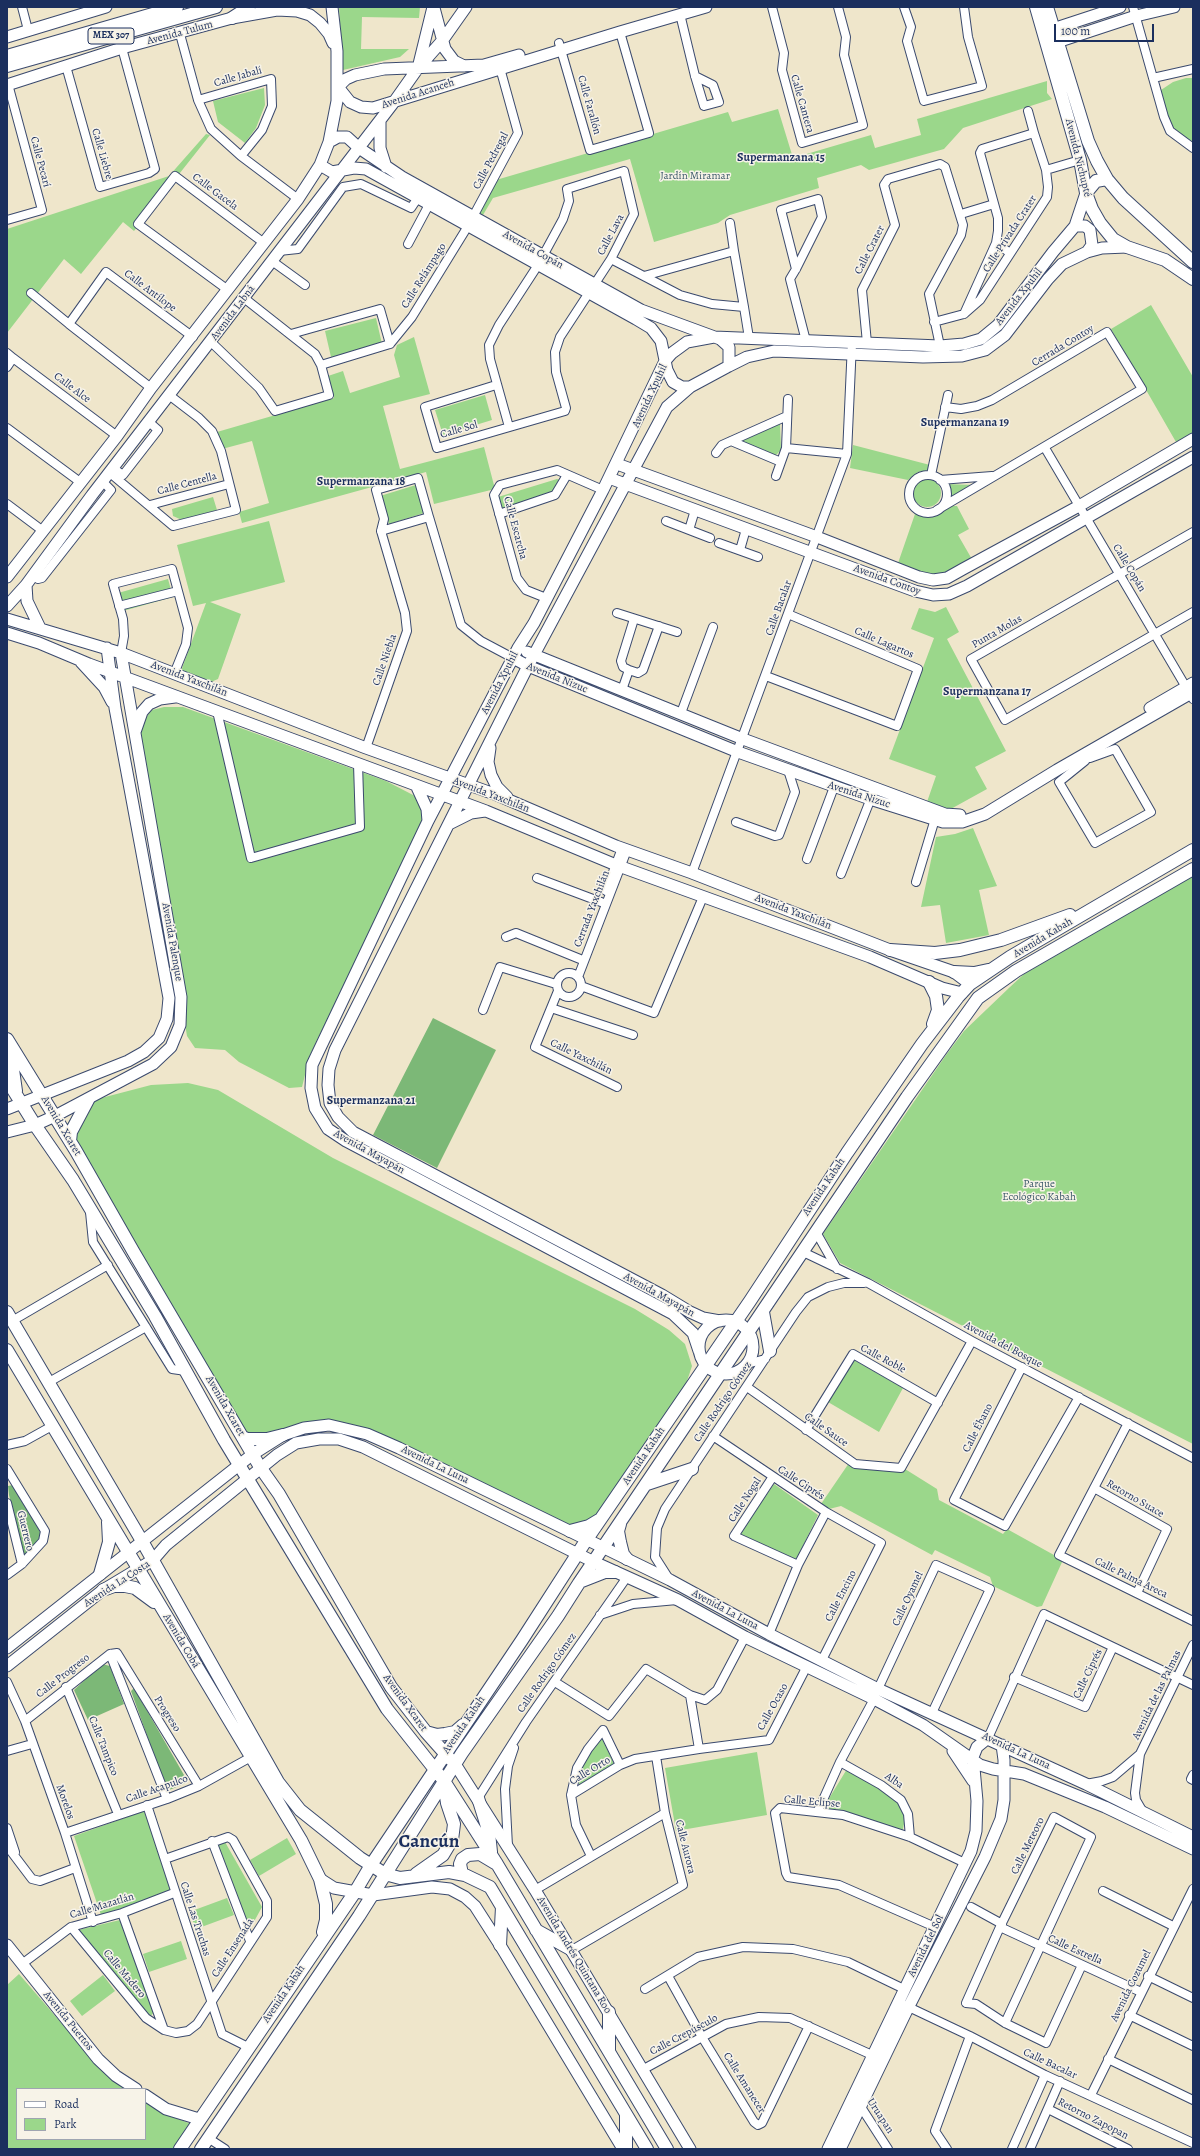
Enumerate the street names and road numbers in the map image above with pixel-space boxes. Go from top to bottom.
street label: Avenida Tulum [146,18,214,48]
road number: MEX 307 [88,28,134,44]
street label: Calle Jabalí [212,64,264,90]
street label: Calle Cantera [787,73,817,135]
street label: Calle Farallón [574,74,604,136]
street label: Avenida Acanceh [380,76,456,112]
street label: Avenida Nichupté [1062,118,1094,198]
street label: Calle Liebre [88,127,116,181]
street label: Calle Pedregal [470,130,512,192]
street label: Calle Pecarí [27,135,53,189]
street label: Calle Gacela [189,170,241,214]
street label: Calle Privada Crater [980,193,1040,275]
street label: Calle Lava [595,212,627,258]
street label: Calle Crater [852,223,888,277]
street label: Avenida Copán [500,228,566,272]
street label: Calle Relámpago [399,241,449,311]
street label: Avenida Xpuhil [993,266,1045,328]
street label: Calle Antílope [121,267,179,315]
street label: Avenida Labná [208,283,258,343]
street label: Cerrada Contoy [1029,322,1097,370]
street label: Avenida Xpuhil [630,362,670,430]
street label: Calle Alce [51,370,93,406]
street label: Calle Sol [439,418,479,442]
street label: Calle Centella [156,470,218,498]
street label: Calle Escarcha [500,495,530,561]
street label: Calle Copán [1110,542,1148,594]
street label: Avenida Contoy [852,562,922,598]
street label: Calle Bacalar [763,579,795,637]
street label: Punta Molas [970,612,1024,652]
street label: Calle Lagartos [852,625,916,661]
street label: Calle Niebla [370,632,400,688]
street label: Avenida Xpuhil [479,649,521,717]
street label: Avenida Yaxchilán [149,658,229,700]
street label: Avenida Nizuc [525,660,589,696]
street label: Avenida Yaxchilán [451,774,531,816]
street label: Avenida Nizuc [826,779,892,811]
street label: Cerrada Yaxchilán [571,869,613,949]
street label: Avenida Yaxchilán [753,891,833,933]
street label: Avenida Palenque [159,902,185,982]
street label: Avenida Kabah [1011,915,1075,961]
street label: Calle Yaxchilán [548,1036,614,1078]
street label: Avenida Xcaret [38,1094,84,1158]
street label: Avenida Mayapán [331,1127,407,1177]
street label: Avenida Kabah [800,1156,848,1218]
street label: Avenida Mayapán [621,1270,697,1320]
street label: Avenida del Bosque [962,1319,1044,1371]
street label: Calle Roble [858,1342,908,1376]
street label: Calle Rodrigo Gómez [691,1359,755,1445]
street label: Avenida Xcaret [202,1374,248,1438]
street label: Calle Ébano [960,1401,996,1455]
street label: Calle Sauce [801,1410,851,1450]
street label: Avenida Kabah [620,1425,668,1487]
street label: Avenida La Luna [399,1443,471,1487]
street label: Calle Ciprés [775,1463,827,1503]
street label: Calle Nogal [726,1475,764,1525]
street label: Retorno Suace [1104,1477,1166,1521]
street label: Guerrero [14,1510,36,1552]
street label: Calle Palma Areca [1092,1555,1170,1601]
street label: Avenida La Costa [81,1558,153,1610]
street label: Calle Encino [822,1568,860,1624]
street label: Calle Oyamel [890,1570,926,1628]
street label: Avenida La Luna [689,1587,761,1633]
street label: Avenida Cobá [160,1611,202,1671]
street label: Calle Rodrigo Gómez [514,1631,580,1715]
street label: Calle Ciprés [1070,1647,1106,1701]
street label: Avenida de las Palmas [1130,1648,1184,1742]
street label: Calle Progreso [34,1651,92,1701]
street label: Avenida Xcaret [380,1672,430,1734]
street label: Calle Ocaso [755,1681,791,1733]
street label: Progreso [151,1694,183,1734]
street label: Avenida Kabah [440,1694,488,1756]
street label: Calle Tampico [85,1714,121,1778]
street label: Avenida La Luna [980,1729,1052,1773]
street label: Calle Orto [567,1754,613,1788]
street label: Alba [882,1770,906,1792]
street label: Calle Acapulco [124,1772,190,1806]
street label: Morelos [53,1783,77,1821]
street label: Calle Eclipse [783,1793,841,1811]
street label: Calle Meteoro [1008,1815,1048,1877]
street label: Calle Aurora [672,1819,698,1875]
street label: Calle Las Truchas [177,1880,213,1958]
street label: Calle Mazatlán [68,1890,136,1922]
street label: Avenida Andrés Quintana Roo [534,1894,614,2016]
street label: Avenida del Sol [905,1913,947,1979]
street label: Calle Ensenada [209,1916,257,1980]
street label: Calle Estrella [1046,1932,1104,1968]
street label: Calle Madero [100,1947,148,2001]
street label: Avenida Cozumel [1108,1948,1154,2024]
street label: Avenida Kabah [260,1963,308,2025]
street label: Avenida Puertos [40,1989,96,2053]
street label: Calle Crepúsculo [648,2012,720,2058]
street label: Calle Bacalar [1021,2046,1079,2082]
street label: Calle Amanecer [720,2050,768,2116]
street label: Retorno Zapopan [1055,2095,1131,2143]
street label: Uruapan [864,2096,896,2136]

